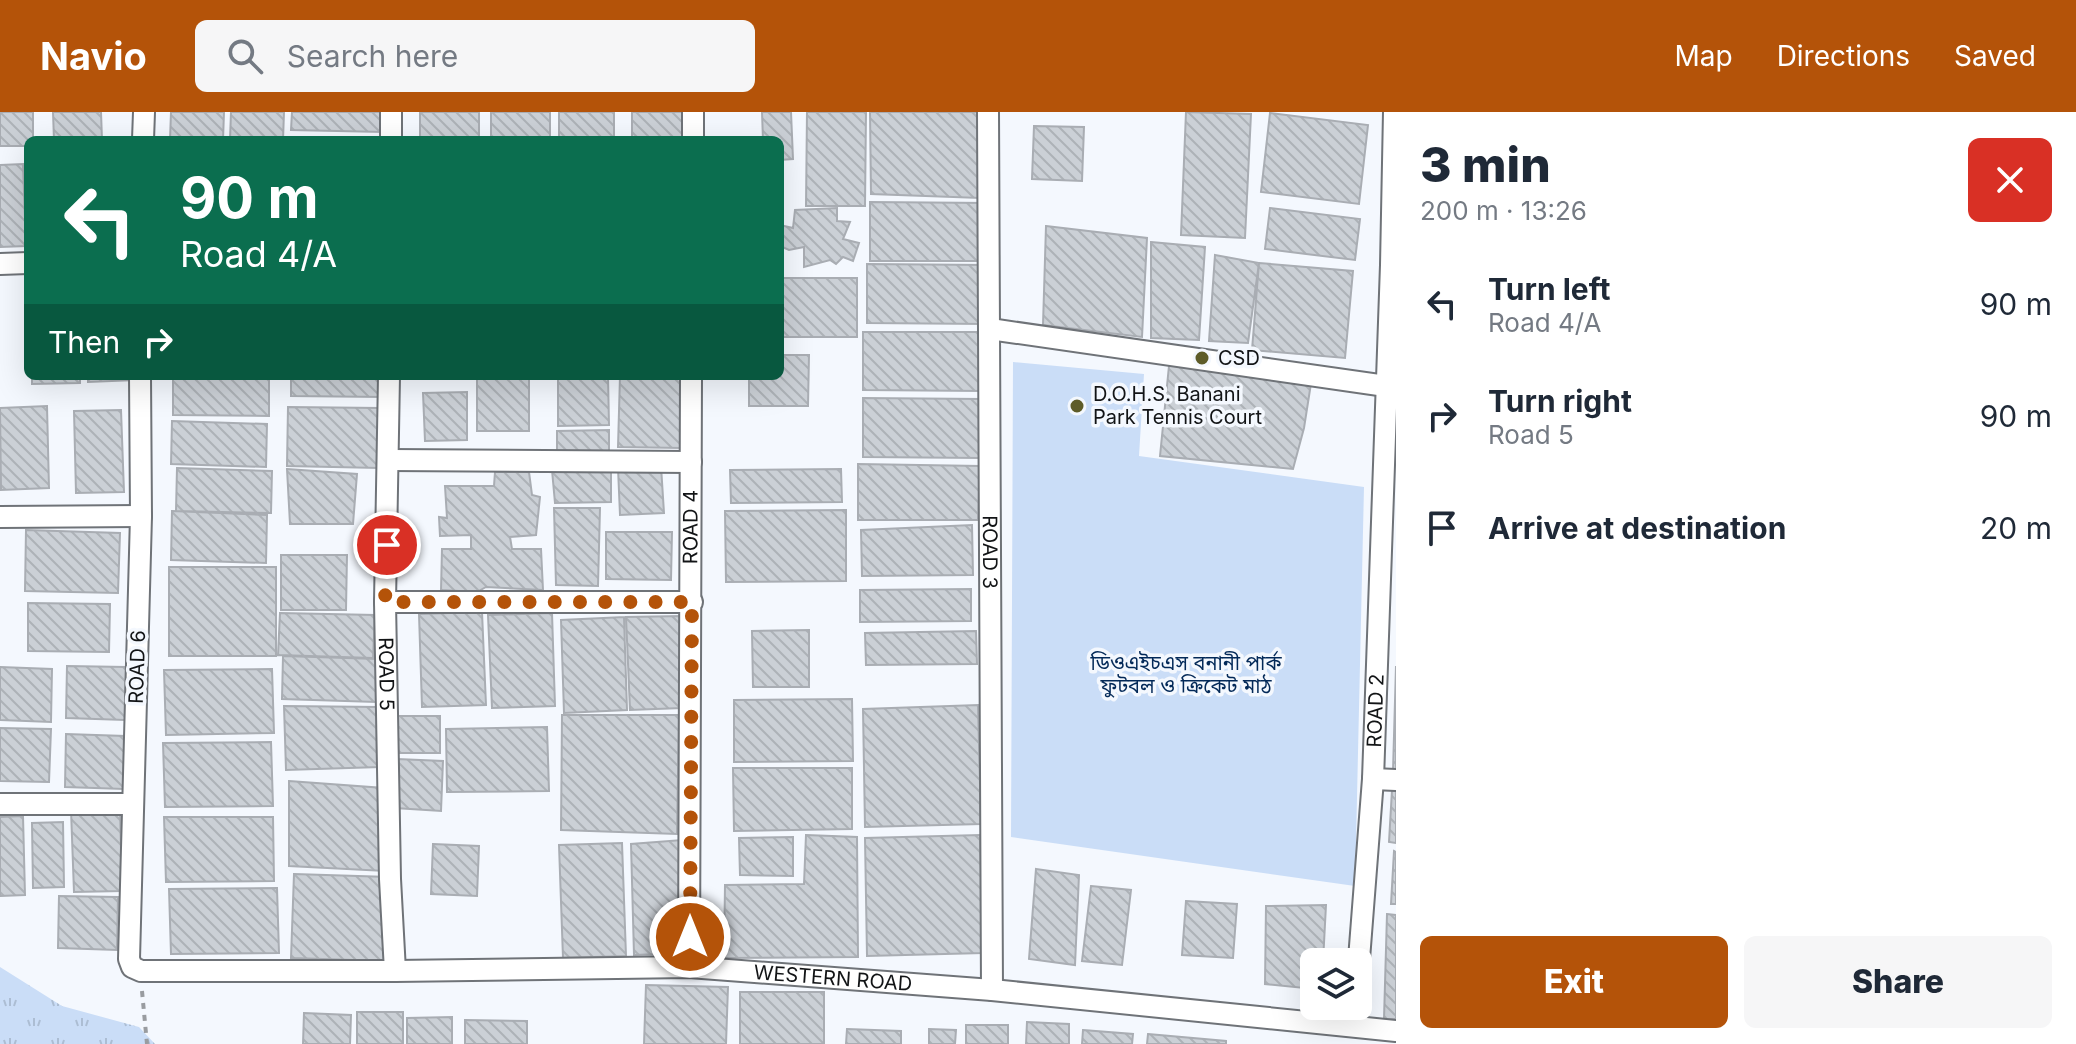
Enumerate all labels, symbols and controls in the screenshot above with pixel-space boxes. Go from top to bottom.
search box [195,20,755,92]
text: Navio [40,33,147,79]
icon: search [223,34,267,78]
text: Search here [287,38,458,74]
text: Map [1674,39,1733,73]
text: Directions [1777,39,1910,73]
text: Saved [1954,39,2036,73]
text: 3 min [1420,135,1551,194]
button: close [1968,138,2052,222]
text: 90 m [180,164,319,232]
icon: left [48,168,152,272]
text: 200 m · 13:26 [1420,195,1587,226]
text: Road 4/A [180,232,337,276]
text: Turn left [1488,271,1610,307]
icon: left [1420,282,1464,326]
text: 90 m [1980,286,2052,322]
text: Road 4/A [1488,307,1602,338]
icon: right [136,320,180,364]
text: Then [48,324,120,360]
place label: CSD [1218,346,1260,370]
marker: CSD [1193,349,1211,367]
place label: D.O.H.S. Banani Park Tennis Court [1093,382,1262,429]
text: Turn right [1488,383,1632,419]
icon: right [1420,394,1464,438]
marker: D.O.H.S. Banani Park Tennis Court [1068,397,1086,415]
text: 90 m [1980,398,2052,434]
text: Road 5 [1488,419,1574,450]
street label: ROAD 4 [678,490,703,564]
icon: arrive [1420,506,1464,550]
text: Arrive at destination [1488,510,1786,546]
text: 20 m [1980,510,2052,546]
pin [353,511,421,579]
street label: ROAD 3 [978,515,1002,589]
icon: arrive [365,523,409,567]
street label: ROAD 6 [124,630,150,704]
street label: ROAD 5 [374,637,399,711]
park label: ডিওএইচএস বনানী পার্ক ফুটবল ও ক্রিকেট মাঠ [1089,650,1282,698]
street label: ROAD 2 [1362,673,1389,748]
position arrow [648,895,732,979]
button: Exit [1420,936,1728,1028]
button: Share [1744,936,2052,1028]
map controls [1300,948,1372,1020]
button: layers [1300,948,1372,1020]
street label: WESTERN ROAD [753,960,913,996]

